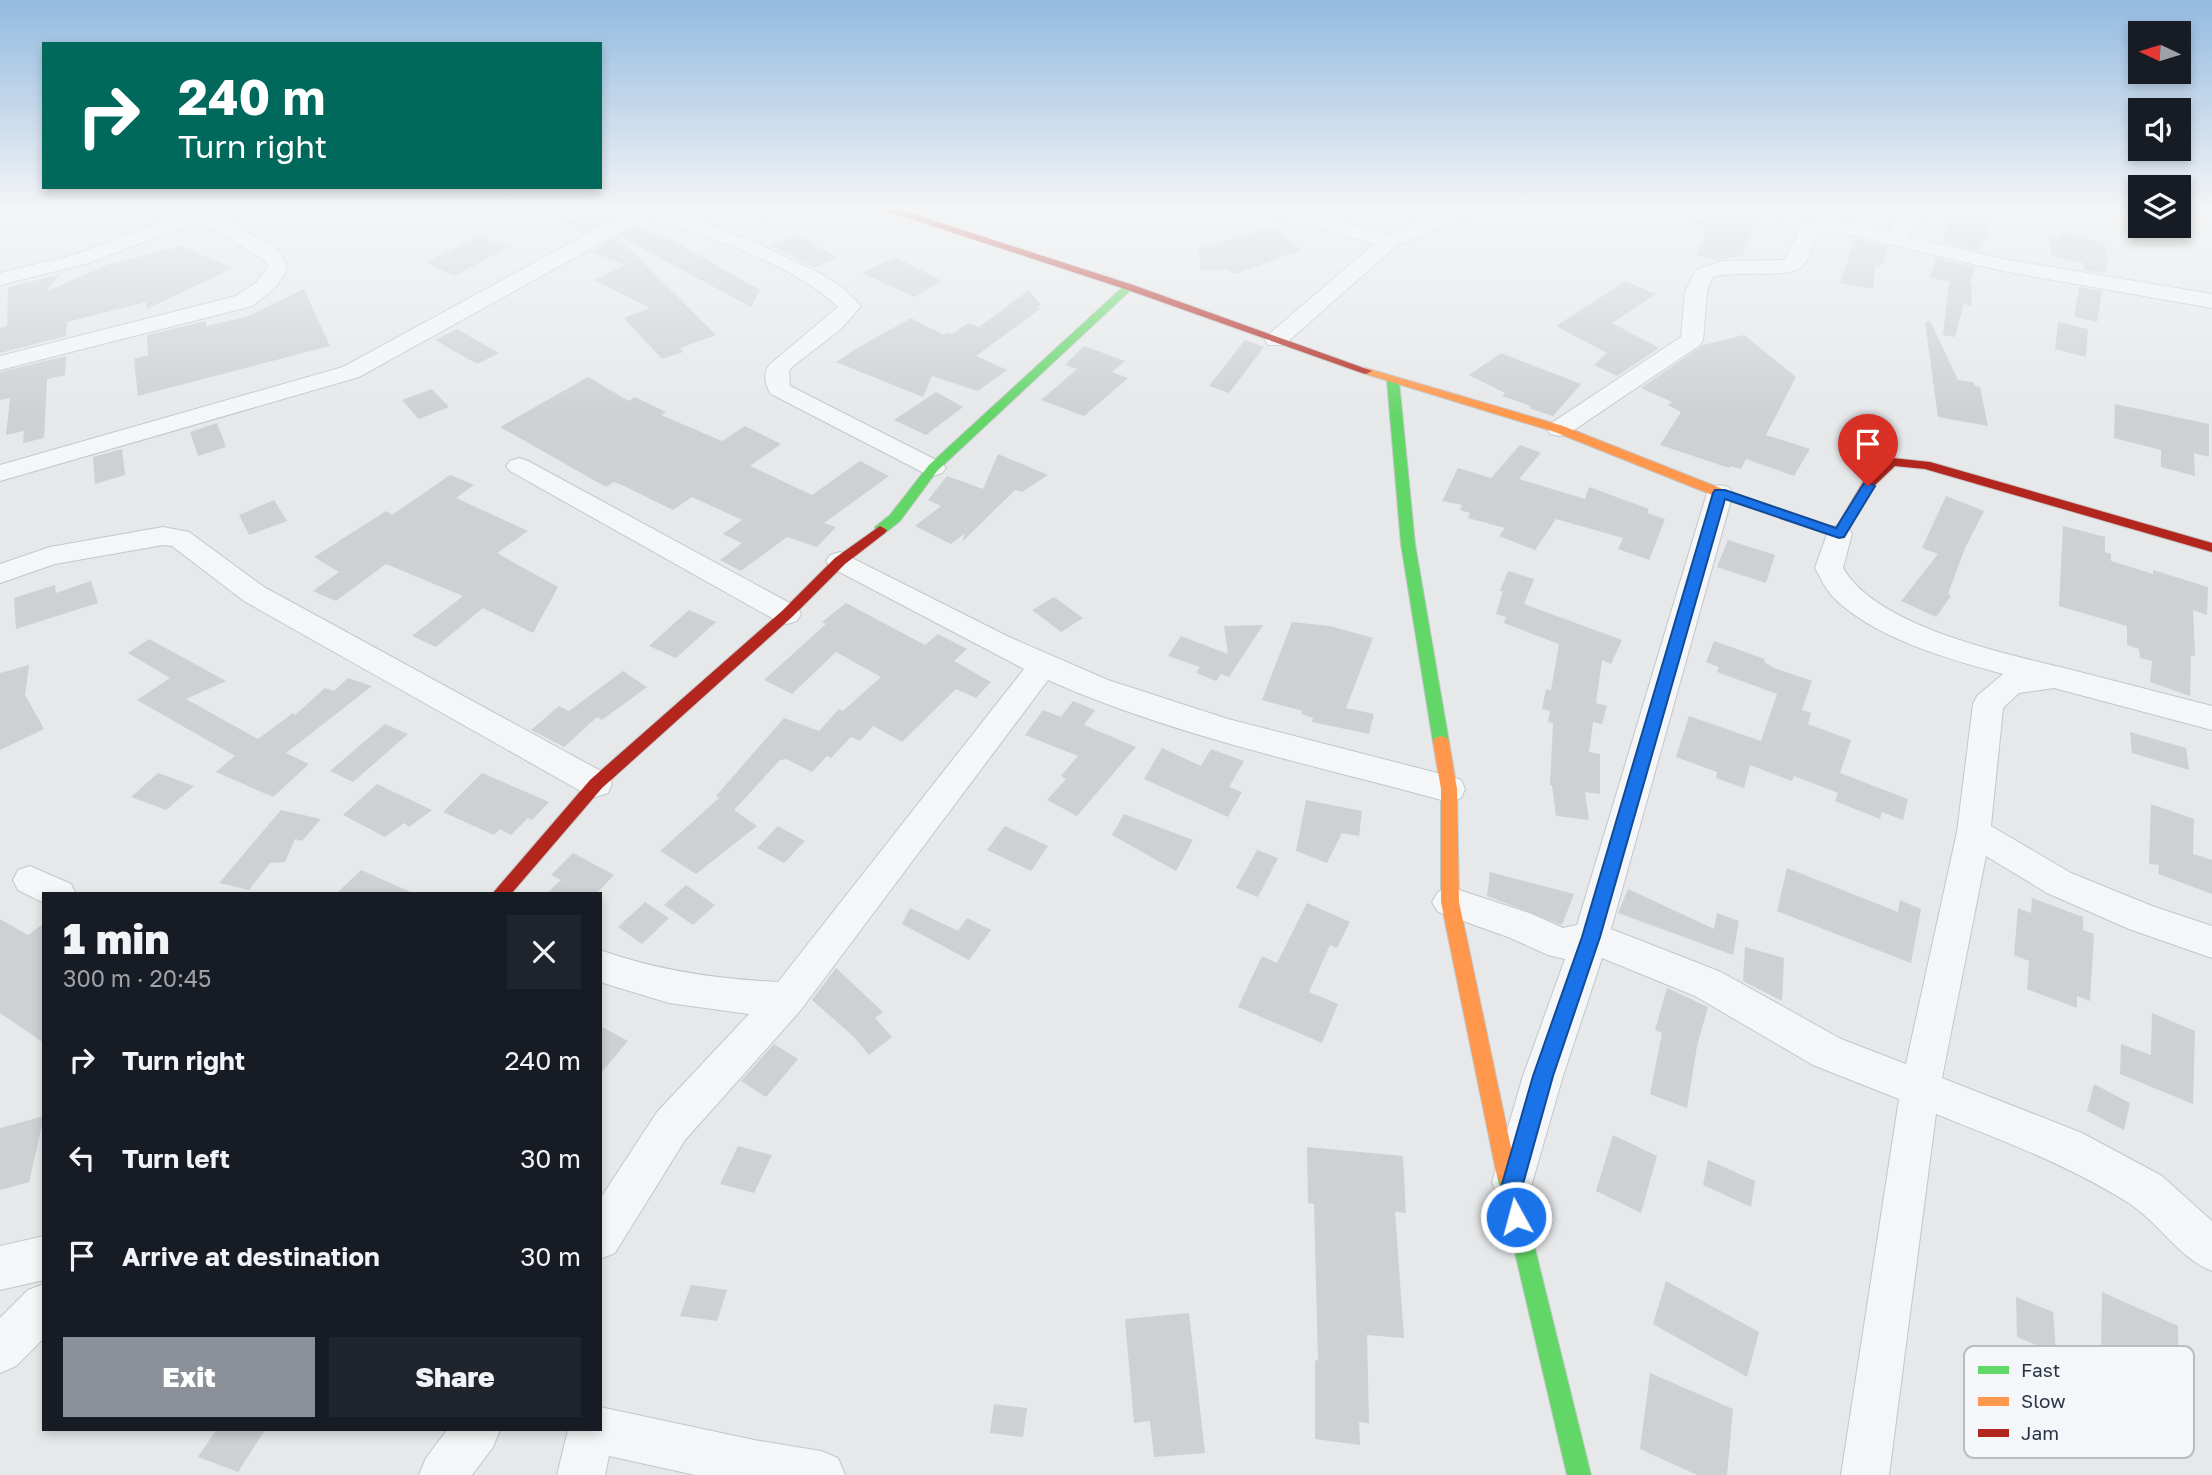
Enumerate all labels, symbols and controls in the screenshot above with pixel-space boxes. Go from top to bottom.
north arrow [2128,21,2191,84]
map controls [2128,21,2191,238]
text: 240 m [178,67,326,126]
icon: right [63,70,154,161]
button: sound [2128,98,2191,161]
text: Turn right [178,127,327,165]
button: layers [2128,175,2191,238]
pin [1838,414,1898,486]
icon: arrive [1849,425,1887,463]
text: 1 min [63,913,170,963]
button: close [507,915,581,989]
text: 300 m · 20:45 [63,964,211,992]
icon: right [63,1041,101,1079]
text: Turn right [122,1045,245,1076]
text: 240 m [504,1045,581,1076]
icon: left [63,1139,101,1177]
text: Turn left [122,1143,230,1174]
text: 30 m [520,1143,581,1174]
position arrow [1479,1180,1553,1254]
icon: arrive [63,1237,101,1275]
text: Arrive at destination [122,1241,380,1272]
text: 30 m [520,1241,581,1272]
button: Exit [63,1337,315,1417]
button: Share [329,1337,581,1417]
legend [1964,1346,2194,1458]
text: Fast [2021,1358,2060,1381]
text: Slow [2021,1389,2066,1412]
text: Jam [2021,1421,2059,1444]

